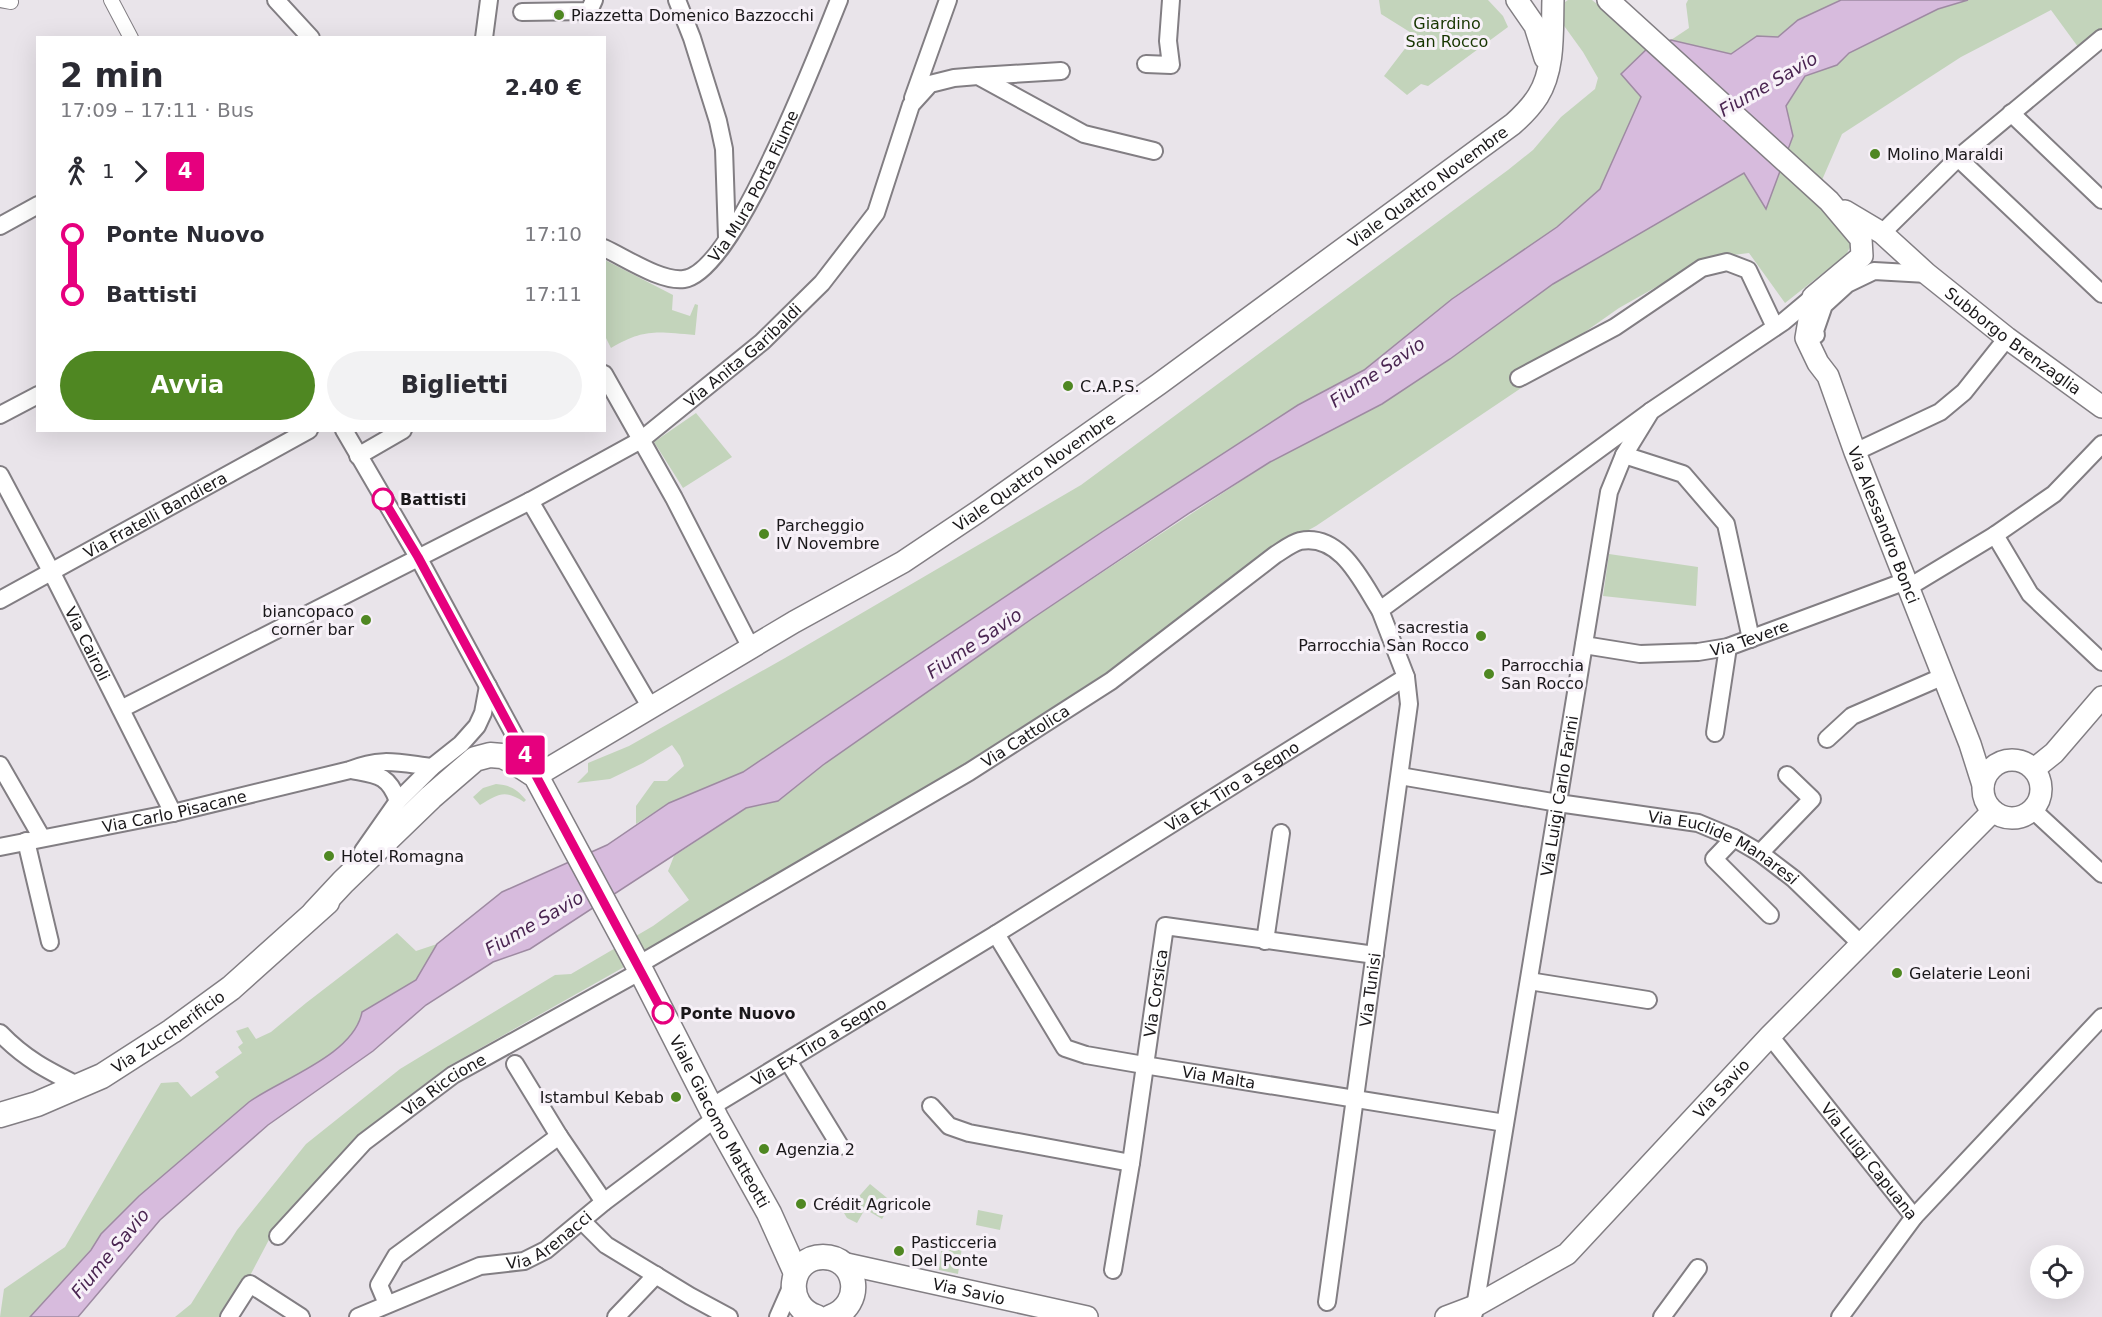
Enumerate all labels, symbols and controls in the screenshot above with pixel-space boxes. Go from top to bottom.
place label: Piazzetta Domenico Bazzocchi [571,6,814,25]
marker: Piazzetta Domenico Bazzocchi [552,8,566,22]
park label: Giardino San Rocco [1406,14,1488,51]
water label: Fiume Savio [1715,47,1821,121]
text: 2 min [60,56,164,95]
text: 2.40 € [505,75,582,100]
text: 17:09 – 17:11 · Bus [60,98,254,122]
street label: Via Mura Porta Fiume [704,107,802,266]
street label: Viale Quattro Novembre [1344,122,1511,252]
place label: Molino Maraldi [1887,145,2004,164]
marker: Molino Maraldi [1868,147,1882,161]
icon: walk [60,155,93,188]
icon: forward [124,155,157,188]
text: 1 [102,159,115,183]
text: 4 [178,159,192,183]
text: Ponte Nuovo [106,222,265,247]
text: 17:10 [524,222,582,246]
text: Battisti [106,282,197,307]
text: 17:11 [524,282,582,306]
street label: Subborgo Brenzaglia [1941,283,2085,398]
street label: Via Anita Garibaldi [680,299,805,411]
water label: Fiume Savio [1325,332,1429,412]
button: Avvia [60,351,315,420]
button: Biglietti [327,351,582,420]
place label: C.A.P.S. [1080,377,1140,396]
marker: C.A.P.S. [1061,379,1075,393]
street label: Viale Quattro Novembre [950,409,1119,535]
street label: Via Alessandro Bonci [1844,444,1923,606]
street label: Via Fratelli Bandiera [80,468,230,562]
marker: Battisti [372,488,394,510]
place label: Battisti [400,490,466,509]
place label: Parcheggio IV Novembre [776,516,880,553]
marker: Parcheggio IV Novembre [757,527,771,541]
place label: biancopaco corner bar [262,602,354,639]
street label: Via Cairoli [61,603,114,684]
water label: Fiume Savio [922,603,1026,683]
marker: biancopaco corner bar [359,613,373,627]
street label: Via Tevere [1708,616,1791,659]
place label: sacrestia Parrocchia San Rocco [1298,618,1469,655]
marker: sacrestia Parrocchia San Rocco [1474,629,1488,643]
place label: Parrocchia San Rocco [1501,656,1584,693]
marker: Parrocchia San Rocco [1482,667,1496,681]
street label: Via Cattolica [978,701,1073,771]
street label: Via Luigi Carlo Farini [1536,714,1582,878]
line badge: 4 [506,736,544,774]
street label: Via Ex Tiro a Segno [1162,737,1303,835]
text: 4 [518,743,532,767]
street label: Via Carlo Pisacane [101,786,248,836]
street label: Via Euclide Manaresi [1647,806,1803,888]
place label: Hotel Romagna [341,847,464,866]
marker: Hotel Romagna [322,849,336,863]
water label: Fiume Savio [481,886,587,960]
street label: Via Corsica [1140,948,1171,1039]
street label: Via Tunisi [1355,952,1384,1028]
place label: Gelaterie Leoni [1909,964,2030,983]
marker: Gelaterie Leoni [1890,966,1904,980]
street label: Via Zuccherificio [108,986,228,1077]
street label: Via Ex Tiro a Segno [748,993,890,1090]
marker: Ponte Nuovo [652,1002,674,1024]
place label: Ponte Nuovo [680,1004,795,1023]
street label: Viale Giacomo Matteotti [666,1032,774,1211]
street label: Via Riccione [398,1049,489,1120]
street label: Via Savio [1689,1055,1753,1122]
street label: Via Malta [1181,1062,1257,1092]
place label: Istambul Kebab [540,1088,664,1107]
marker: Istambul Kebab [669,1090,683,1104]
street label: Via Luigi Capuana [1817,1099,1922,1223]
place label: Agenzia 2 [776,1140,855,1159]
marker: Agenzia 2 [757,1142,771,1156]
place label: Crédit Agricole [813,1195,931,1214]
marker: Crédit Agricole [794,1197,808,1211]
water label: Fiume Savio [67,1204,153,1302]
street label: Via Arenacci [505,1207,595,1272]
place label: Pasticceria Del Ponte [911,1233,997,1270]
marker: Pasticceria Del Ponte [892,1244,906,1258]
map controls [2030,1245,2084,1299]
button: locate [2030,1245,2084,1299]
street label: Via Savio [931,1274,1007,1308]

